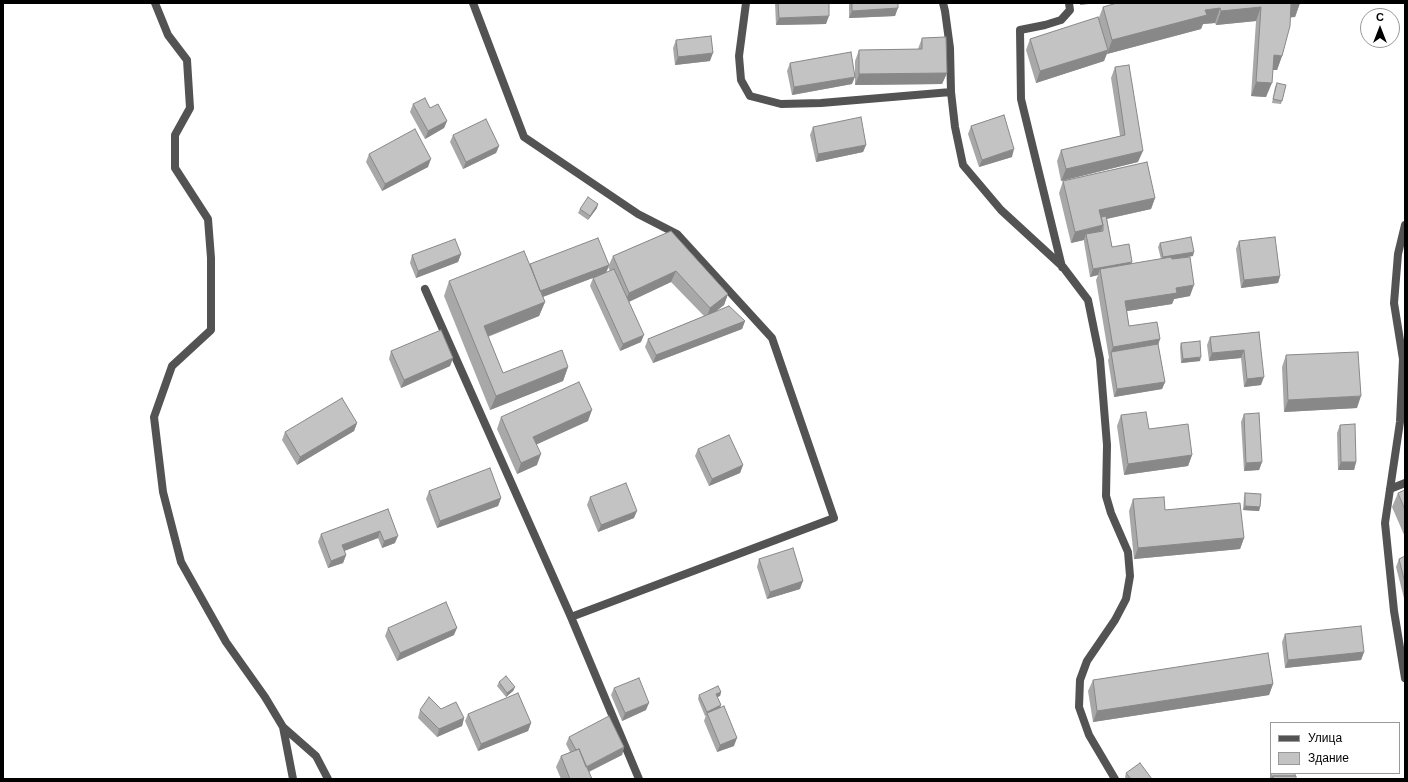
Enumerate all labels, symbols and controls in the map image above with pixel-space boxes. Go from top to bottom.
north arrow [1360,8,1400,48]
text: С [1376,11,1384,23]
legend [1270,722,1400,774]
text: Улица [1308,731,1342,745]
text: Здание [1308,751,1349,765]

